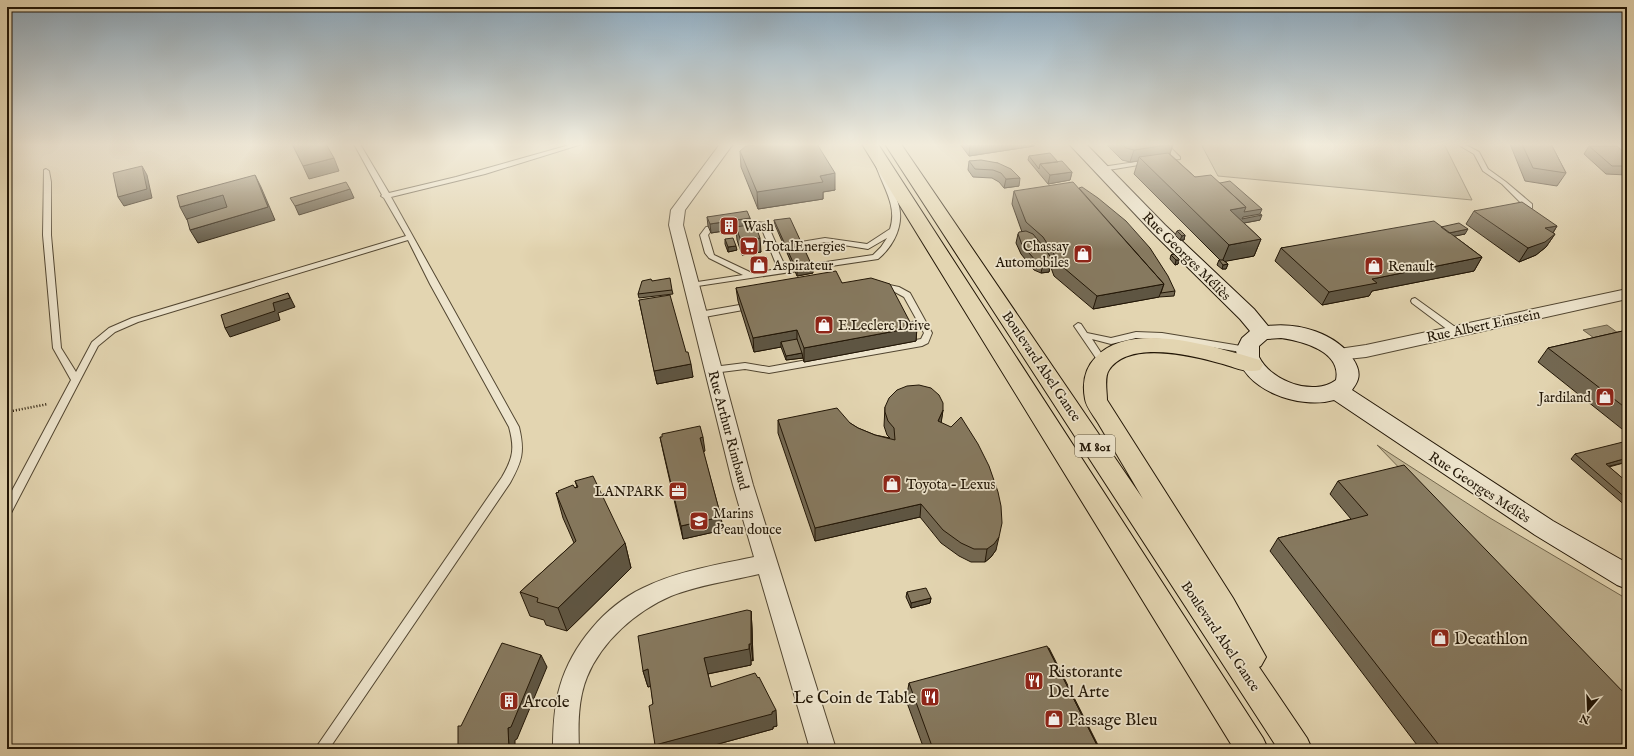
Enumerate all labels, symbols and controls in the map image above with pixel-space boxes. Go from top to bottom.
street label: Rue Georges Méliès [1138,209,1234,305]
building icon: Wash [718,215,740,237]
place label: Wash [743,218,774,236]
supermarket icon: TotalEnergies [738,235,760,257]
place label: TotalEnergies [763,238,846,256]
place label: Chassay Automobiles [994,238,1069,272]
shop icon: Chassay Automobiles [1072,243,1094,265]
shop icon: Aspirateur [748,254,770,276]
shop icon: Renault [1363,255,1385,277]
place label: Aspirateur [772,257,833,275]
place label: Renault [1388,258,1435,276]
street label: Rue Albert Einstein [1425,305,1542,347]
street label: Boulevard Abel Gance [998,308,1085,426]
shop icon: E.Leclerc Drive [813,314,835,336]
place label: E.Leclerc Drive [838,317,931,335]
street label: Rue Arthur Rimbaud [703,369,753,492]
shop icon: Jardiland [1594,386,1616,408]
place label: Jardiland [1536,389,1592,407]
road number: M 801 [1075,435,1115,457]
street label: Rue Georges Méliès [1425,448,1534,528]
shop icon: Toyota - Lexus [881,473,903,495]
place label: Toyota - Lexus [906,476,996,494]
office icon: LANPARK [667,480,689,502]
place label: LANPARK [595,483,665,501]
place label: Marins d'eau douce [713,505,782,539]
school or university icon: Marins d'eau douce [688,510,710,532]
street label: Boulevard Abel Gance [1177,578,1264,696]
shop icon: Decathlon [1429,627,1451,649]
place label: Decathlon [1454,629,1528,650]
place label: Ristorante Del Arte [1048,662,1123,703]
restaurant icon: Ristorante Del Arte [1023,670,1045,692]
restaurant icon: Le Coin de Table [919,686,941,708]
place label: Le Coin de Table [793,688,916,709]
building icon: Arcole [498,690,520,712]
north arrow [1568,690,1608,730]
place label: Arcole [522,692,570,713]
shop icon: Passage Bleu [1043,708,1065,730]
place label: Passage Bleu [1068,710,1158,731]
text: N [1578,710,1593,727]

